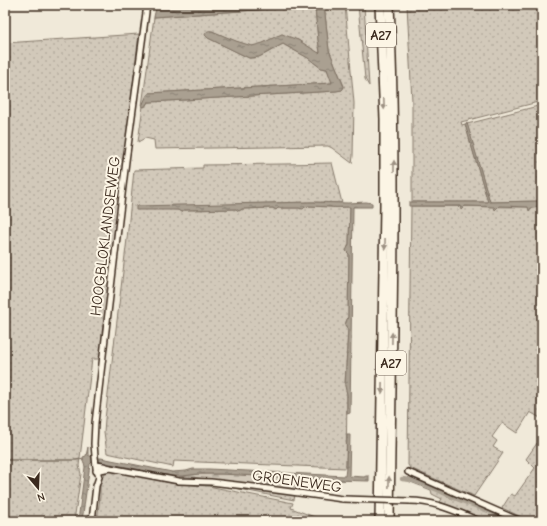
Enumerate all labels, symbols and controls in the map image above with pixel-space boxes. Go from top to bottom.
road number: A27 [366,23,396,47]
one-way arrow [381,98,387,111]
street label: HOOGBLOKLANDSEWEG [86,155,124,317]
one-way arrow [390,160,397,172]
one-way arrow [382,238,388,251]
one-way arrow [389,331,395,344]
road number: A27 [376,351,406,375]
one-way arrow [379,382,386,394]
street label: GROENEWEG [251,466,343,496]
north arrow [18,468,58,508]
one-way arrow [386,475,392,488]
text: N [36,490,47,504]

